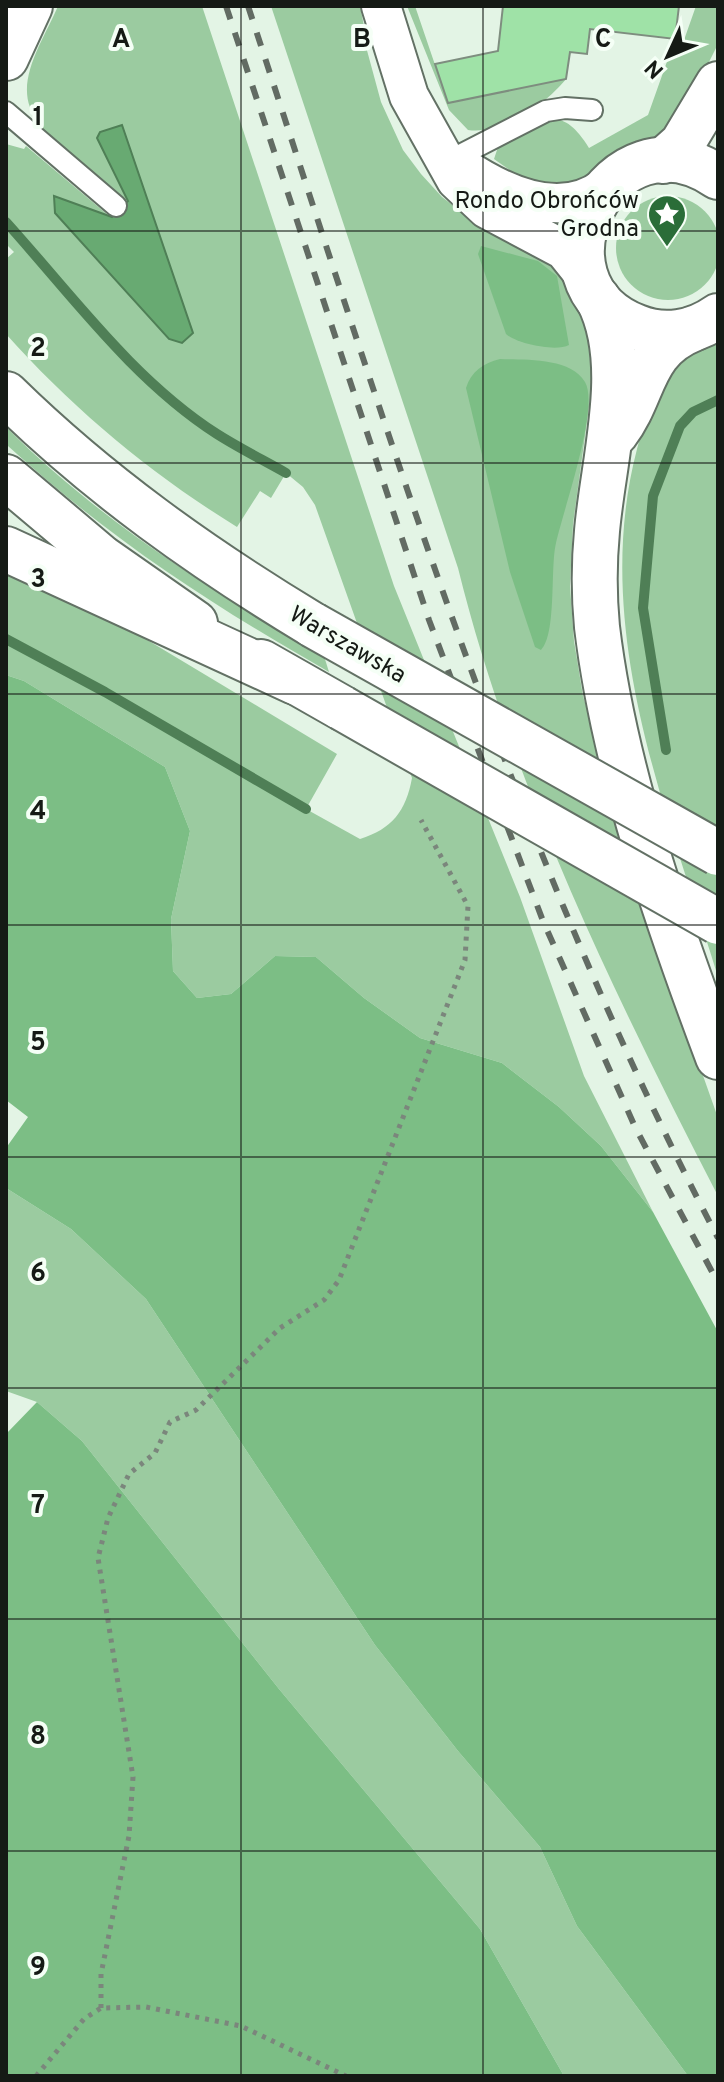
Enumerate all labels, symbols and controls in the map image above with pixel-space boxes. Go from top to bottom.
north arrow [628,16,708,96]
text: A [112,24,130,57]
text: B [353,24,371,57]
text: C [595,24,611,57]
text: N [640,53,671,83]
text: 1 [33,102,43,135]
place label: Rondo Obrońców Grodna [454,187,639,245]
place icon: Rondo Obrońców Grodna [646,193,688,248]
text: 2 [30,333,46,366]
text: 3 [30,564,46,597]
street label: Warszawska [283,600,411,691]
text: 4 [30,796,46,829]
text: 5 [30,1027,46,1060]
text: 6 [30,1258,46,1291]
text: 7 [31,1490,45,1523]
text: 8 [30,1721,46,1754]
text: 9 [30,1952,46,1985]

